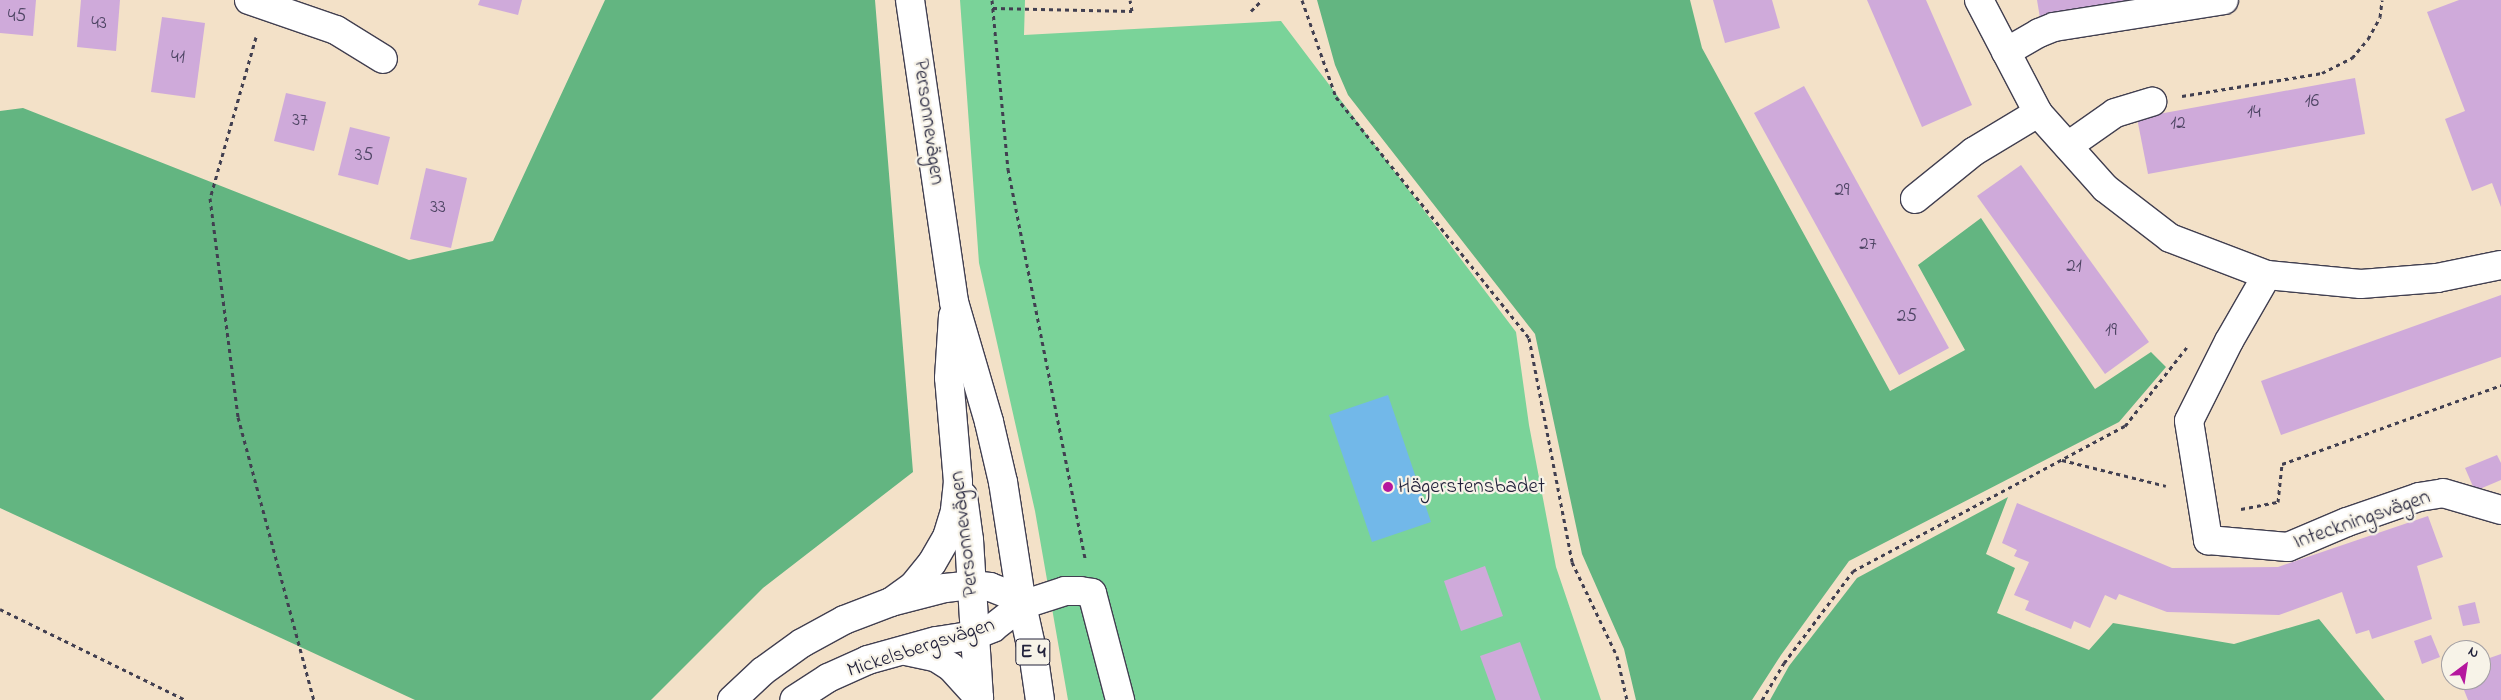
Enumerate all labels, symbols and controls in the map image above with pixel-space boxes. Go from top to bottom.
house number: 45 [8,6,26,28]
house number: 43 [91,13,107,35]
house number: 41 [171,47,185,69]
street label: Personnevägen [907,58,949,186]
house number: 16 [2305,91,2319,113]
house number: 14 [2247,102,2261,124]
house number: 37 [292,110,308,132]
house number: 12 [2170,113,2186,135]
house number: 35 [355,145,373,167]
house number: 29 [1834,180,1850,202]
house number: 33 [430,197,446,219]
house number: 27 [1859,234,1877,256]
house number: 21 [2066,256,2082,278]
house number: 25 [1897,306,1917,328]
house number: 19 [2105,320,2117,342]
street label: Personnevägen [945,470,985,598]
place label: Hägerstensbadet [1398,474,1545,500]
marker: Hägerstensbadet [1382,481,1394,493]
street label: Inteckningsvägen [2290,485,2434,555]
street label: Mickelsbergsvägen [844,612,998,684]
road number: E 4 [1014,634,1052,670]
north arrow [2441,640,2491,690]
text: N [2464,641,2483,664]

